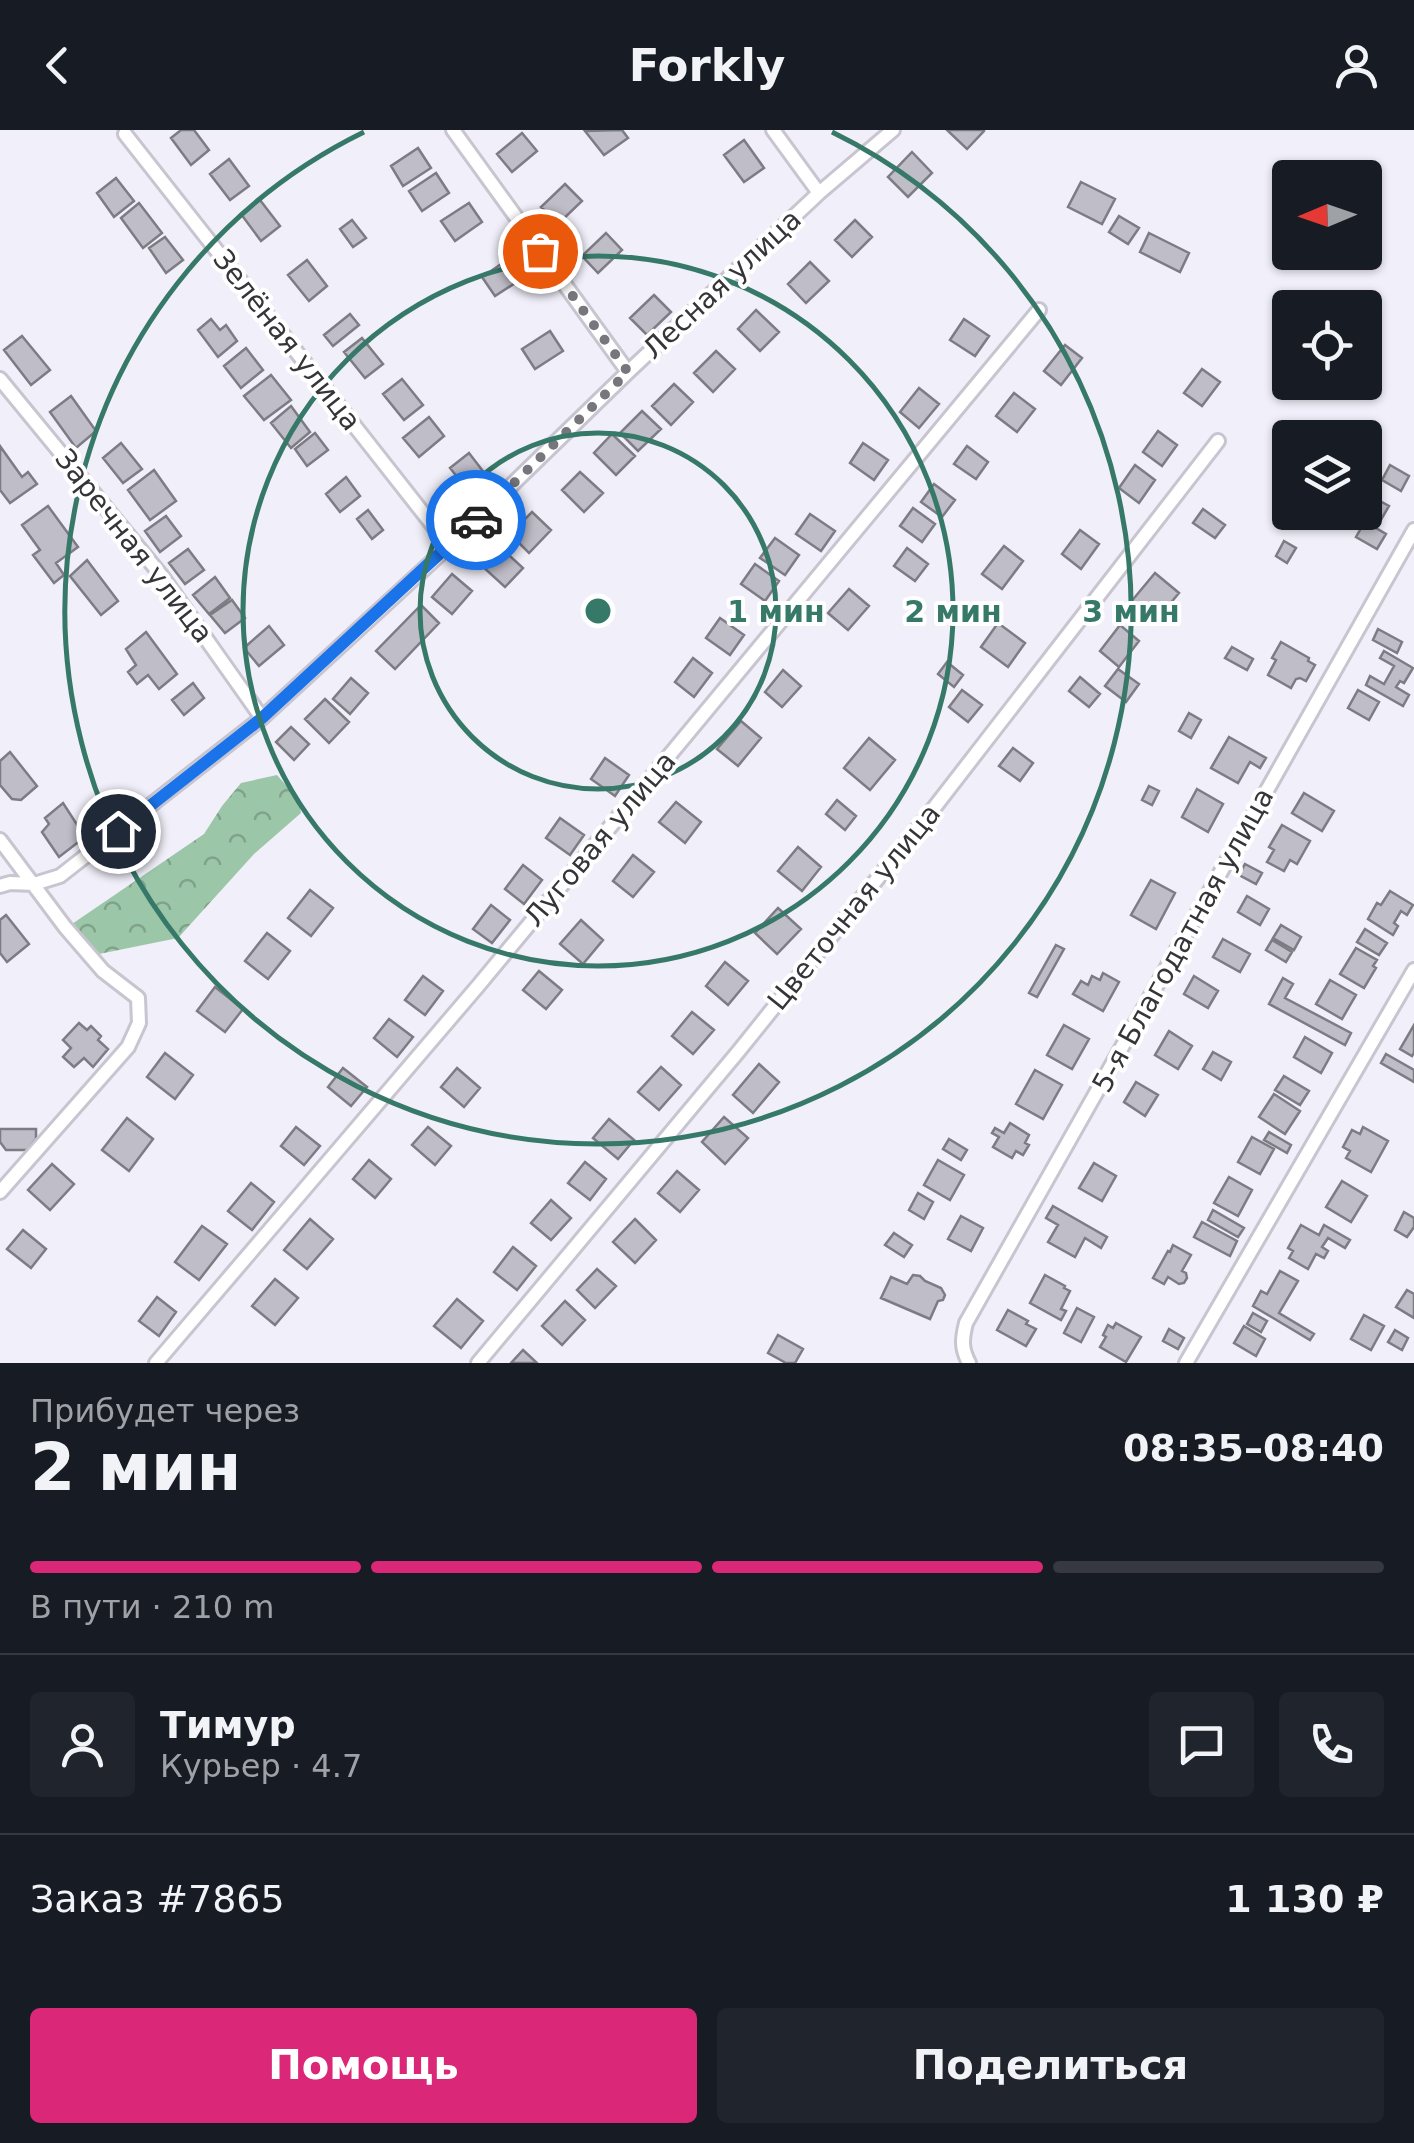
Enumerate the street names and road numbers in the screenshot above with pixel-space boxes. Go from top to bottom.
street label: Лесная улица [636,202,808,366]
street label: Зелёная улица [206,243,368,437]
street label: Заречная улица [48,443,220,649]
street label: Луговая улица [517,745,683,933]
street label: 5-я Благодатная улица [1085,782,1281,1098]
street label: Цветочная улица [761,797,947,1017]

